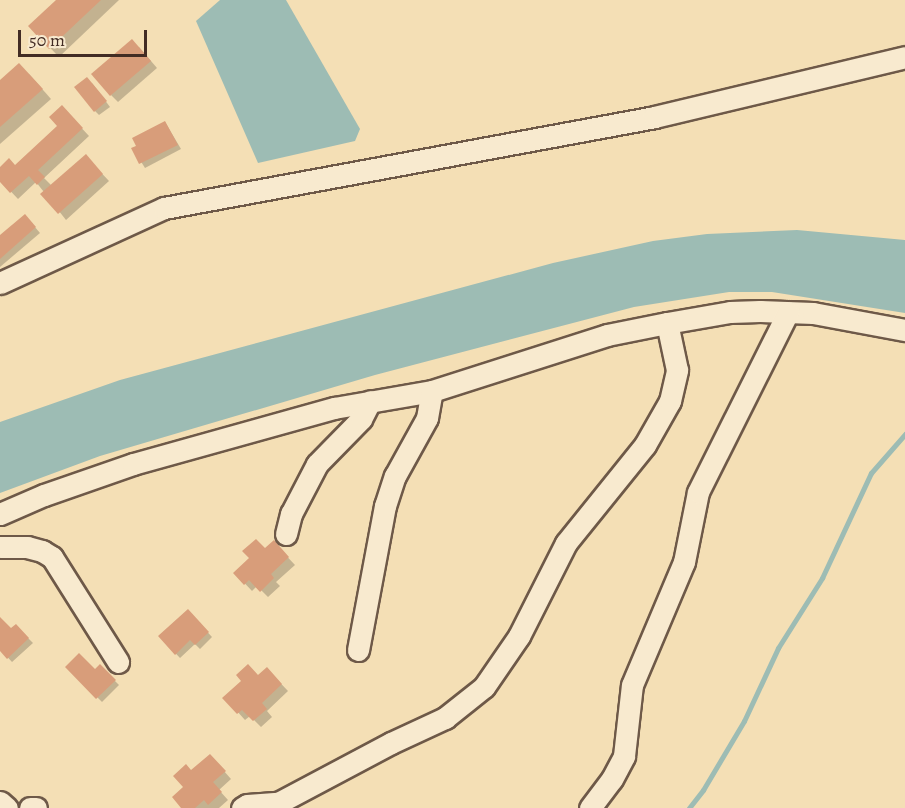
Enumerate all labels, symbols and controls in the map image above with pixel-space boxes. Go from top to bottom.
scale bar [21,18,150,56]
text: 50 m [29,28,65,52]

